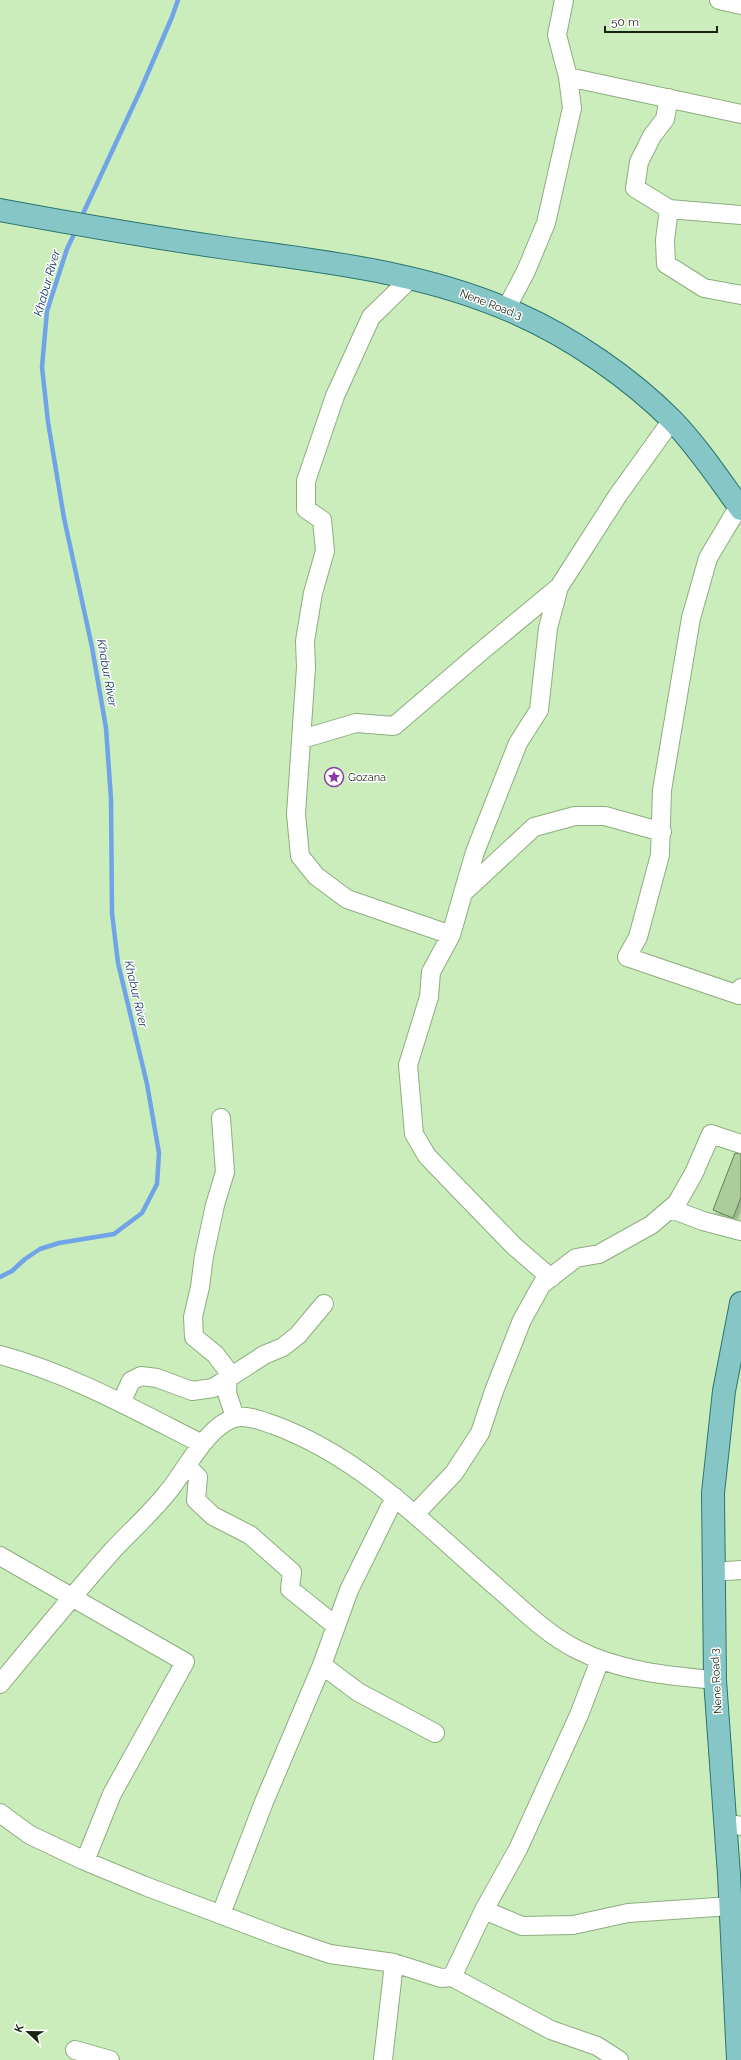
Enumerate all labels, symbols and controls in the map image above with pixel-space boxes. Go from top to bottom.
scale bar [605,8,717,34]
text: 50 m [611,15,639,29]
water label: Khabur River [31,247,63,318]
street label: Nene Road 3 [458,287,524,322]
water label: Khabur River [94,638,120,709]
place icon: Gozana [323,766,345,788]
place label: Gozana [348,771,386,784]
water label: Khabur River [121,959,151,1030]
street label: Nene Road 3 [708,1648,725,1714]
north arrow [8,2012,48,2052]
text: K [12,2022,27,2034]

